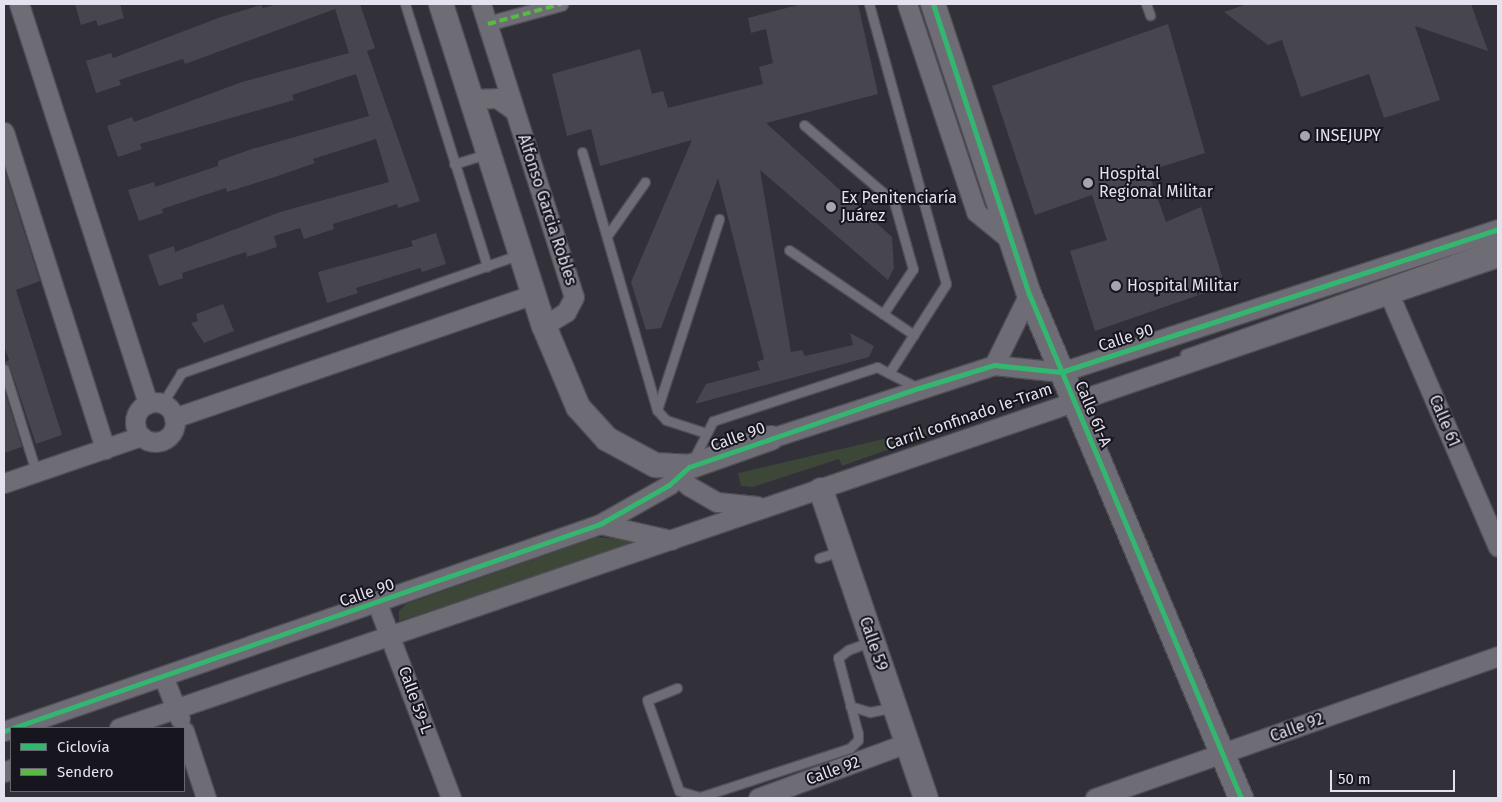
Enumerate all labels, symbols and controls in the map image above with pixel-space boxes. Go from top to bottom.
place label: INSEJUPY [1315,126,1381,146]
marker: INSEJUPY [1299,130,1311,142]
street label: Alfonso Garcia Robles [514,132,580,288]
place label: Hospital Regional Militar [1099,164,1213,202]
marker: Hospital Regional Militar [1081,176,1095,190]
place label: Ex Penitenciaría Juárez [841,188,957,226]
marker: Ex Penitenciaría Juárez [825,201,837,213]
place label: Hospital Militar [1127,276,1239,296]
marker: Hospital Militar [1109,279,1123,293]
street label: Calle 90 [1096,320,1156,356]
street label: Calle 61-A [1071,378,1115,450]
street label: Carril confinado Ie-Tram [883,379,1055,455]
street label: Calle 61 [1425,392,1463,450]
street label: Calle 90 [708,418,768,456]
street label: Calle 90 [337,575,397,611]
street label: Calle 59 [855,615,891,673]
street label: Calle 59-L [394,664,436,736]
street label: Calle 92 [1268,709,1326,747]
legend [10,727,185,792]
text: Ciclovía [57,738,110,756]
street label: Calle 92 [804,752,862,790]
scale bar [1332,760,1457,792]
text: Sendero [57,763,113,781]
text: 50 m [1338,770,1371,788]

